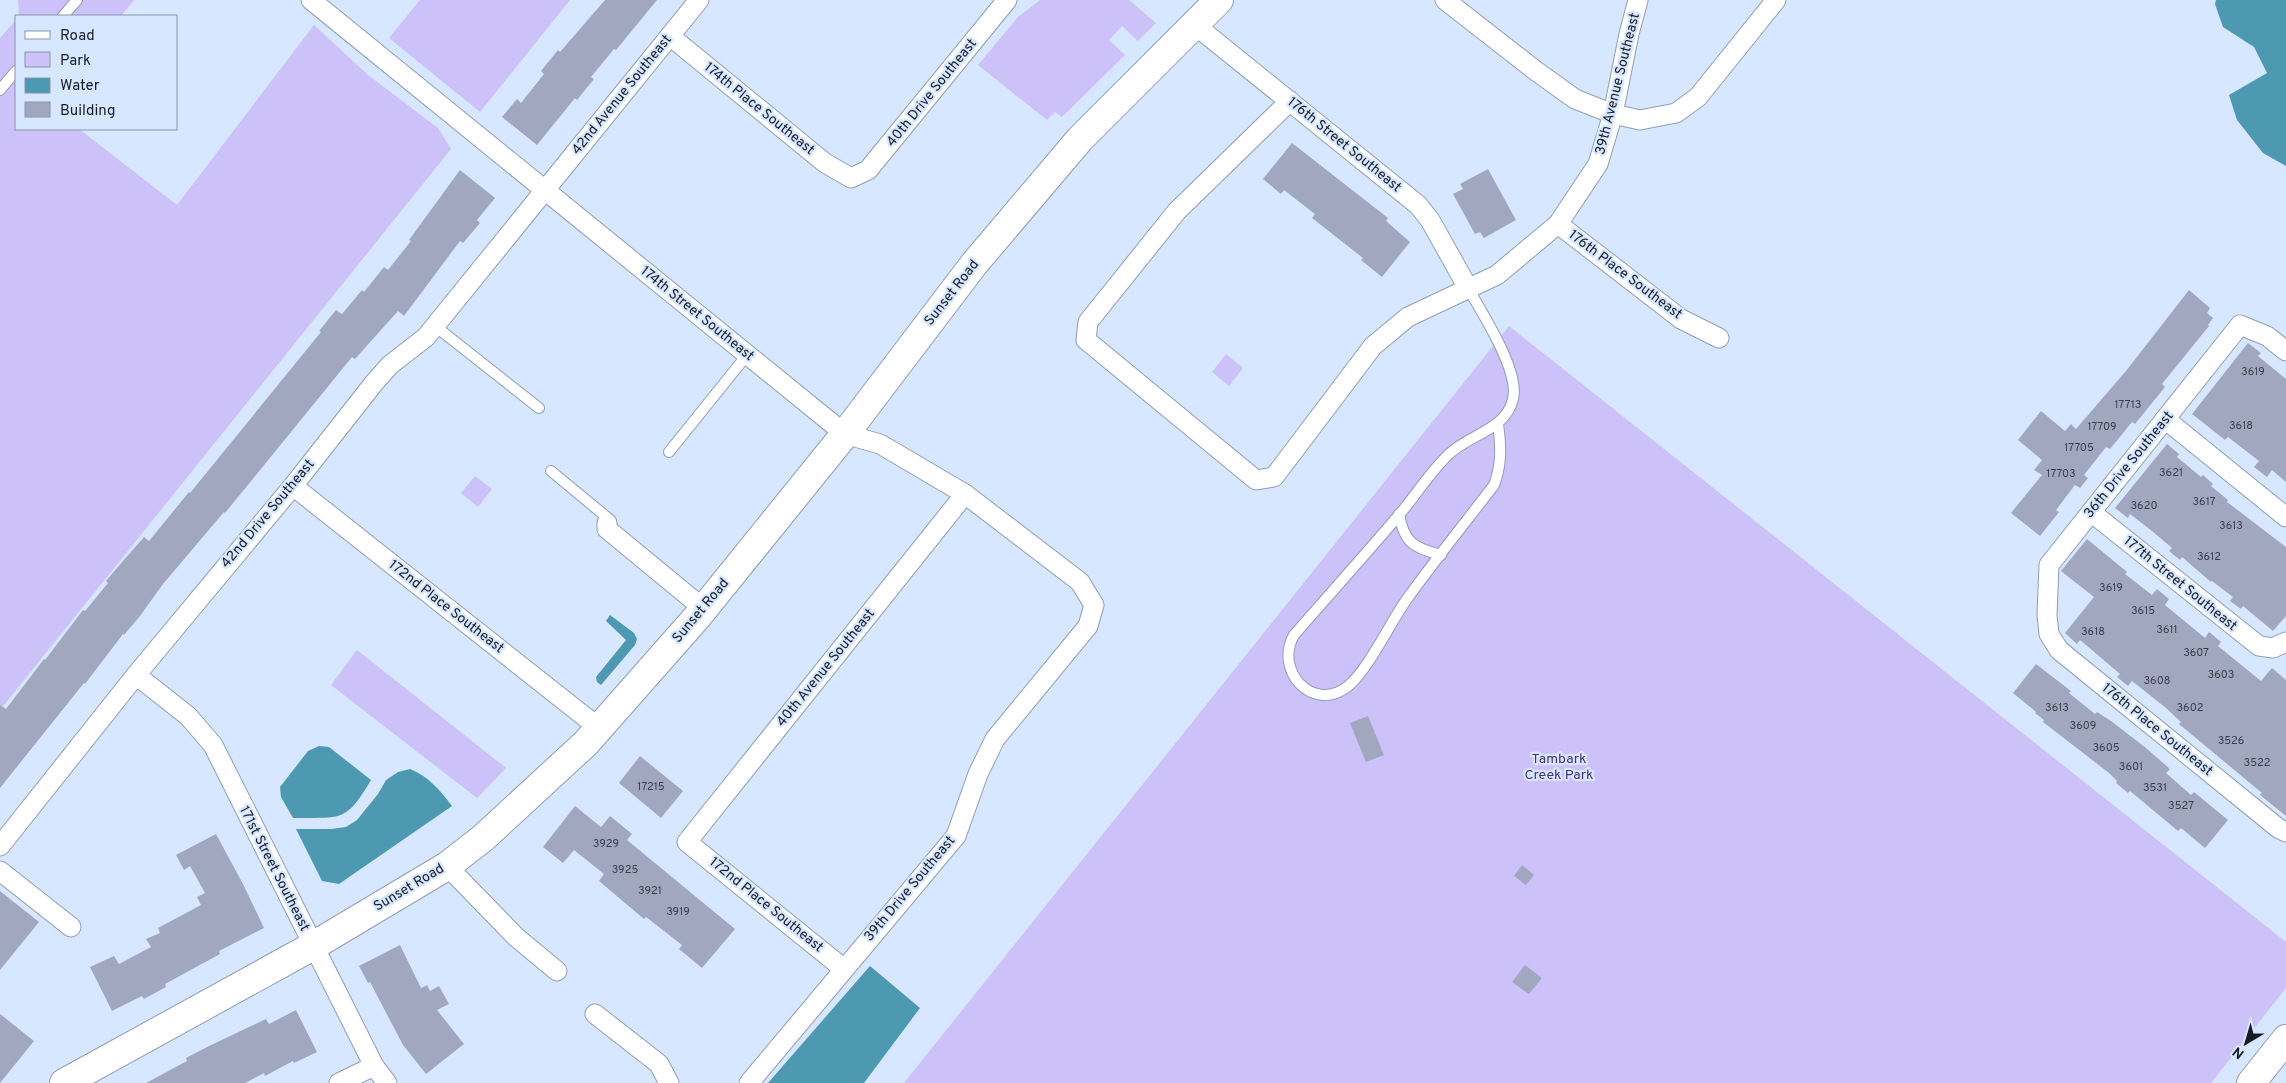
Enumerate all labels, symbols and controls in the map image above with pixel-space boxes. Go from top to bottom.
street label: 39th Avenue Southeast [1592,11,1644,157]
legend [15,15,178,130]
text: Road [60,27,95,46]
street label: 42nd Avenue Southeast [568,32,676,158]
street label: 40th Drive Southeast [883,36,981,150]
text: Park [60,52,91,71]
street label: 174th Place Southeast [700,59,818,159]
text: Water [60,77,100,96]
street label: 176th Street Southeast [1284,94,1404,196]
text: Building [60,102,115,121]
street label: 176th Place Southeast [1565,227,1685,323]
street label: Sunset Road [921,257,983,329]
street label: 174th Street Southeast [637,263,757,365]
house number: 3619 [2241,365,2265,379]
house number: 17713 [2115,398,2141,412]
street label: 36th Drive Southeast [2081,408,2177,522]
house number: 3618 [2229,419,2253,433]
house number: 17709 [2087,420,2117,434]
house number: 17705 [2064,441,2094,455]
street label: 42nd Drive Southeast [218,456,318,572]
house number: 3621 [2159,466,2183,480]
house number: 17703 [2046,467,2076,481]
house number: 3617 [2193,495,2216,509]
house number: 3620 [2131,499,2157,513]
house number: 3613 [2219,519,2243,533]
street label: 177th Street Southeast [2120,533,2240,635]
house number: 3612 [2197,550,2221,564]
street label: 172nd Place Southeast [385,557,507,657]
street label: Sunset Road [669,575,733,647]
house number: 3619 [2099,581,2123,595]
house number: 3615 [2131,604,2155,618]
street label: 40th Avenue Southeast [773,606,879,730]
house number: 3611 [2156,623,2178,637]
house number: 3618 [2081,625,2105,639]
house number: 3607 [2183,646,2209,660]
house number: 3603 [2208,668,2234,682]
house number: 3608 [2144,674,2170,688]
street label: 176th Place Southeast [2098,680,2216,780]
house number: 3613 [2045,701,2069,715]
house number: 3602 [2177,701,2203,715]
house number: 3609 [2070,719,2096,733]
house number: 3526 [2218,734,2244,748]
house number: 3605 [2092,741,2120,755]
park label: Tambark Creek Park [1524,751,1594,784]
house number: 3522 [2244,756,2270,770]
house number: 3601 [2119,760,2143,774]
house number: 17215 [637,780,665,794]
house number: 3531 [2143,781,2167,795]
house number: 3527 [2168,799,2194,813]
street label: 171st Street Southeast [235,804,313,934]
street label: 39th Drive Southeast [861,833,959,945]
house number: 3929 [593,837,619,851]
street label: 172nd Place Southeast [706,854,826,956]
street label: Sunset Road [371,860,447,916]
house number: 3925 [612,863,638,877]
house number: 3921 [638,884,662,898]
house number: 3919 [666,905,690,919]
north arrow [2221,1018,2271,1068]
text: N [2230,1042,2248,1062]

